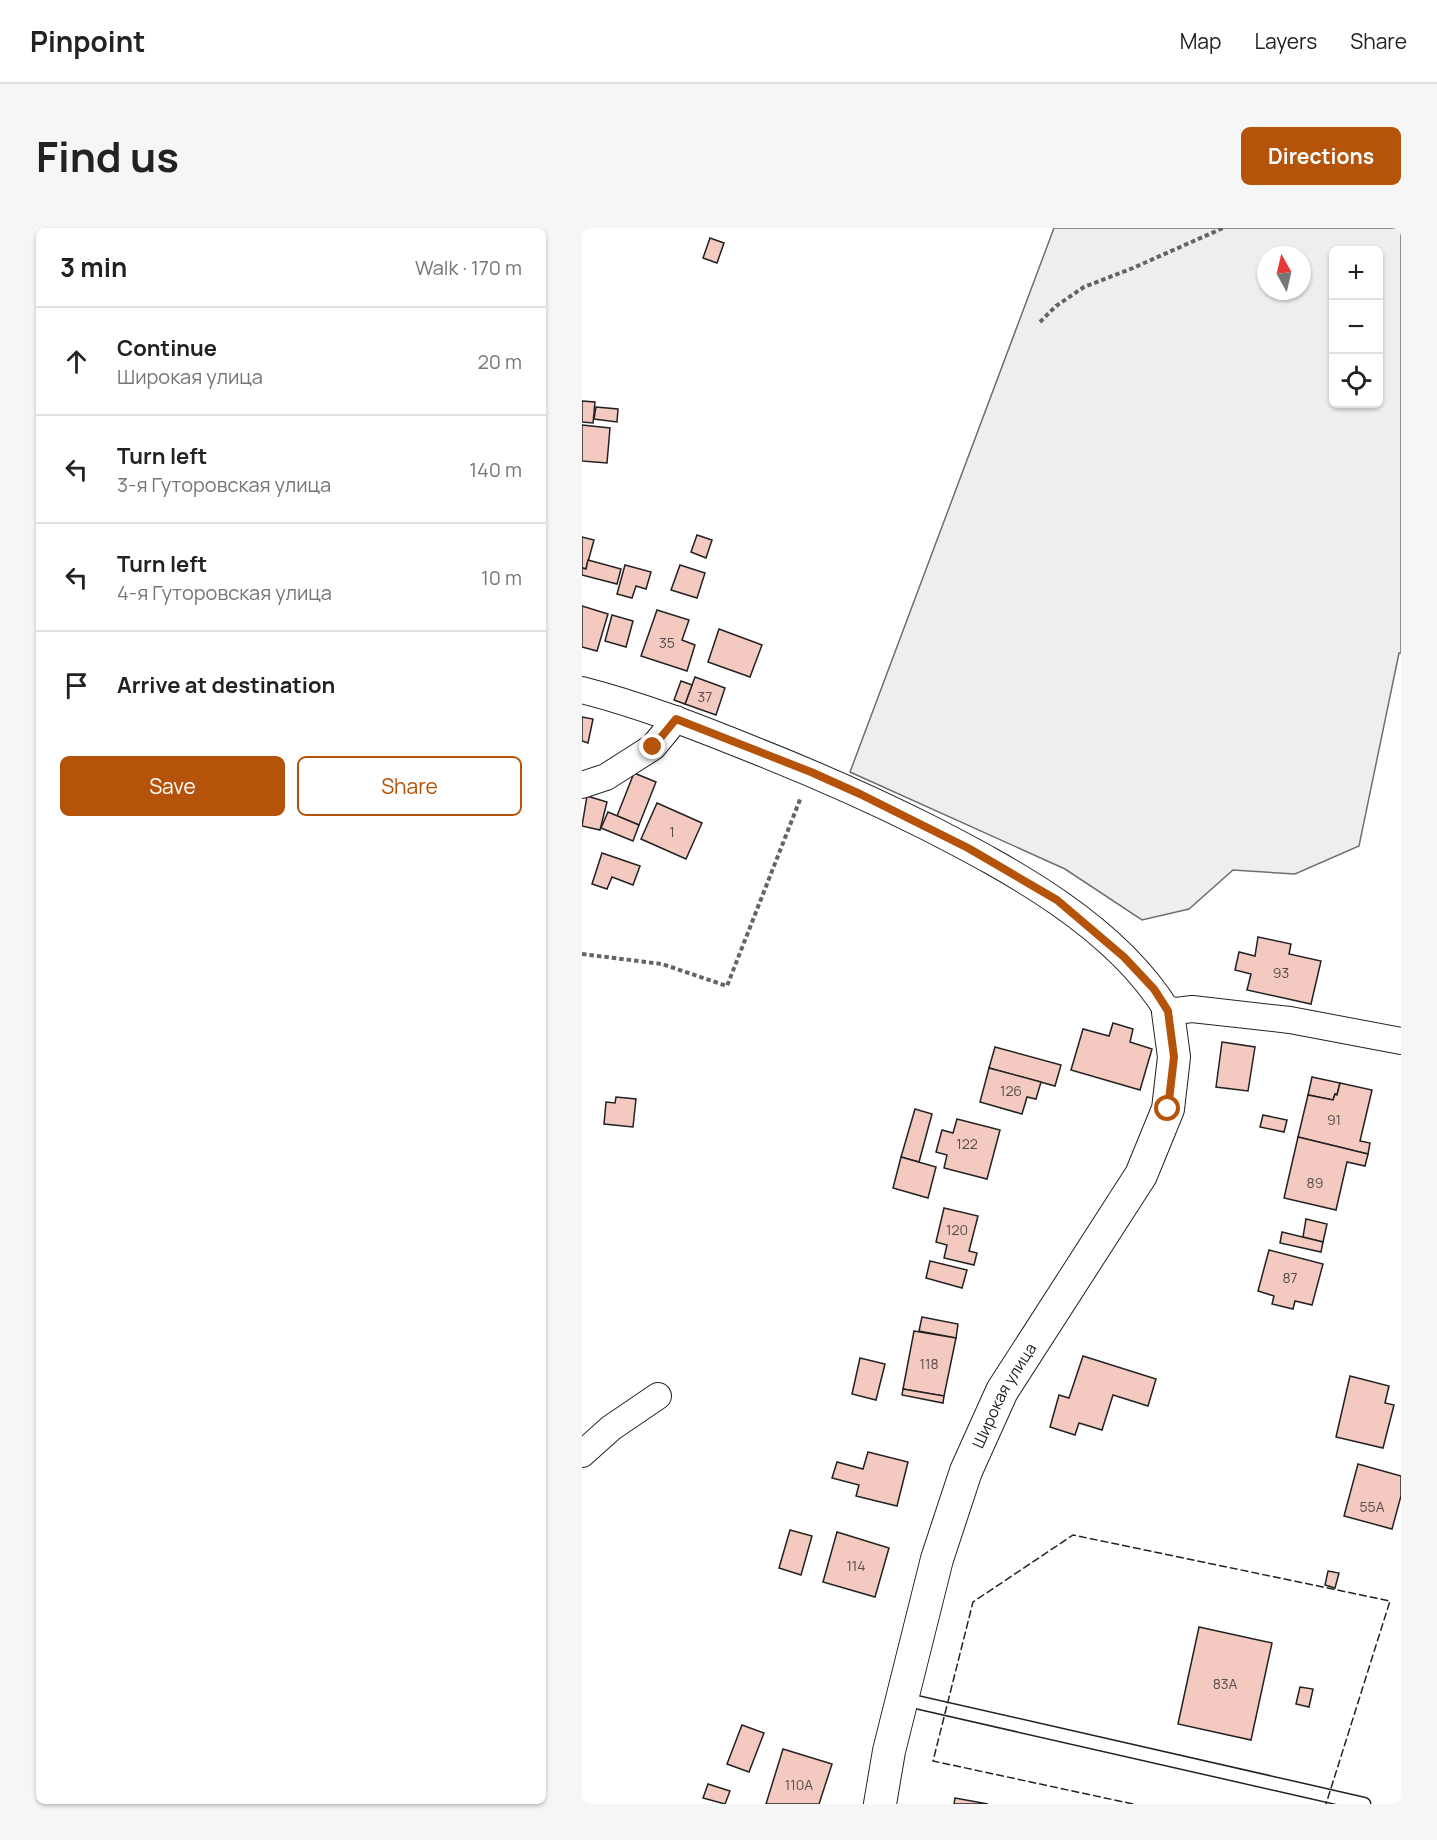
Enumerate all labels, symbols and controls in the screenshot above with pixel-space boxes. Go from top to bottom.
text: Pinpoint [30,22,145,60]
text: Map [1180,27,1221,55]
text: Layers [1254,27,1317,55]
text: Share [1350,27,1407,55]
text: Find us [36,127,179,185]
button: Directions [1241,127,1401,185]
north arrow [1257,246,1311,300]
map controls [1329,246,1383,408]
button: + [1329,246,1383,300]
text: 3 min [60,249,127,285]
text: Walk · 170 m [415,254,522,281]
button: − [1329,300,1383,354]
text: Continue [117,333,217,363]
icon: ahead [60,345,93,378]
text: 20 m [477,348,522,375]
button: locate [1329,354,1383,408]
text: Широкая улица [117,363,263,390]
text: Turn left [117,441,207,471]
icon: left [60,453,93,486]
text: 140 m [469,456,522,483]
text: 3-я Гуторовская улица [117,471,331,498]
text: Turn left [117,549,207,579]
icon: left [60,561,93,594]
text: 10 m [481,564,522,591]
text: 4-я Гуторовская улица [117,579,332,606]
house number: 35 [659,633,675,652]
icon: arrive [60,669,93,702]
text: Arrive at destination [117,670,335,700]
house number: 37 [698,687,712,706]
route end [639,733,665,759]
button: Save [60,756,285,816]
button: Share [297,756,522,816]
house number: 1 [669,822,675,841]
house number: 93 [1273,963,1289,982]
house number: 126 [1000,1081,1022,1100]
route start [1154,1095,1180,1121]
house number: 91 [1327,1110,1341,1129]
house number: 122 [956,1134,978,1153]
house number: 89 [1307,1173,1323,1192]
house number: 120 [946,1220,968,1239]
house number: 87 [1282,1268,1298,1287]
street label: Широкая улица [967,1339,1041,1452]
house number: 118 [919,1354,939,1373]
house number: 55А [1359,1497,1385,1516]
house number: 114 [846,1556,866,1575]
house number: 83А [1213,1674,1237,1693]
house number: 110А [785,1775,813,1794]

